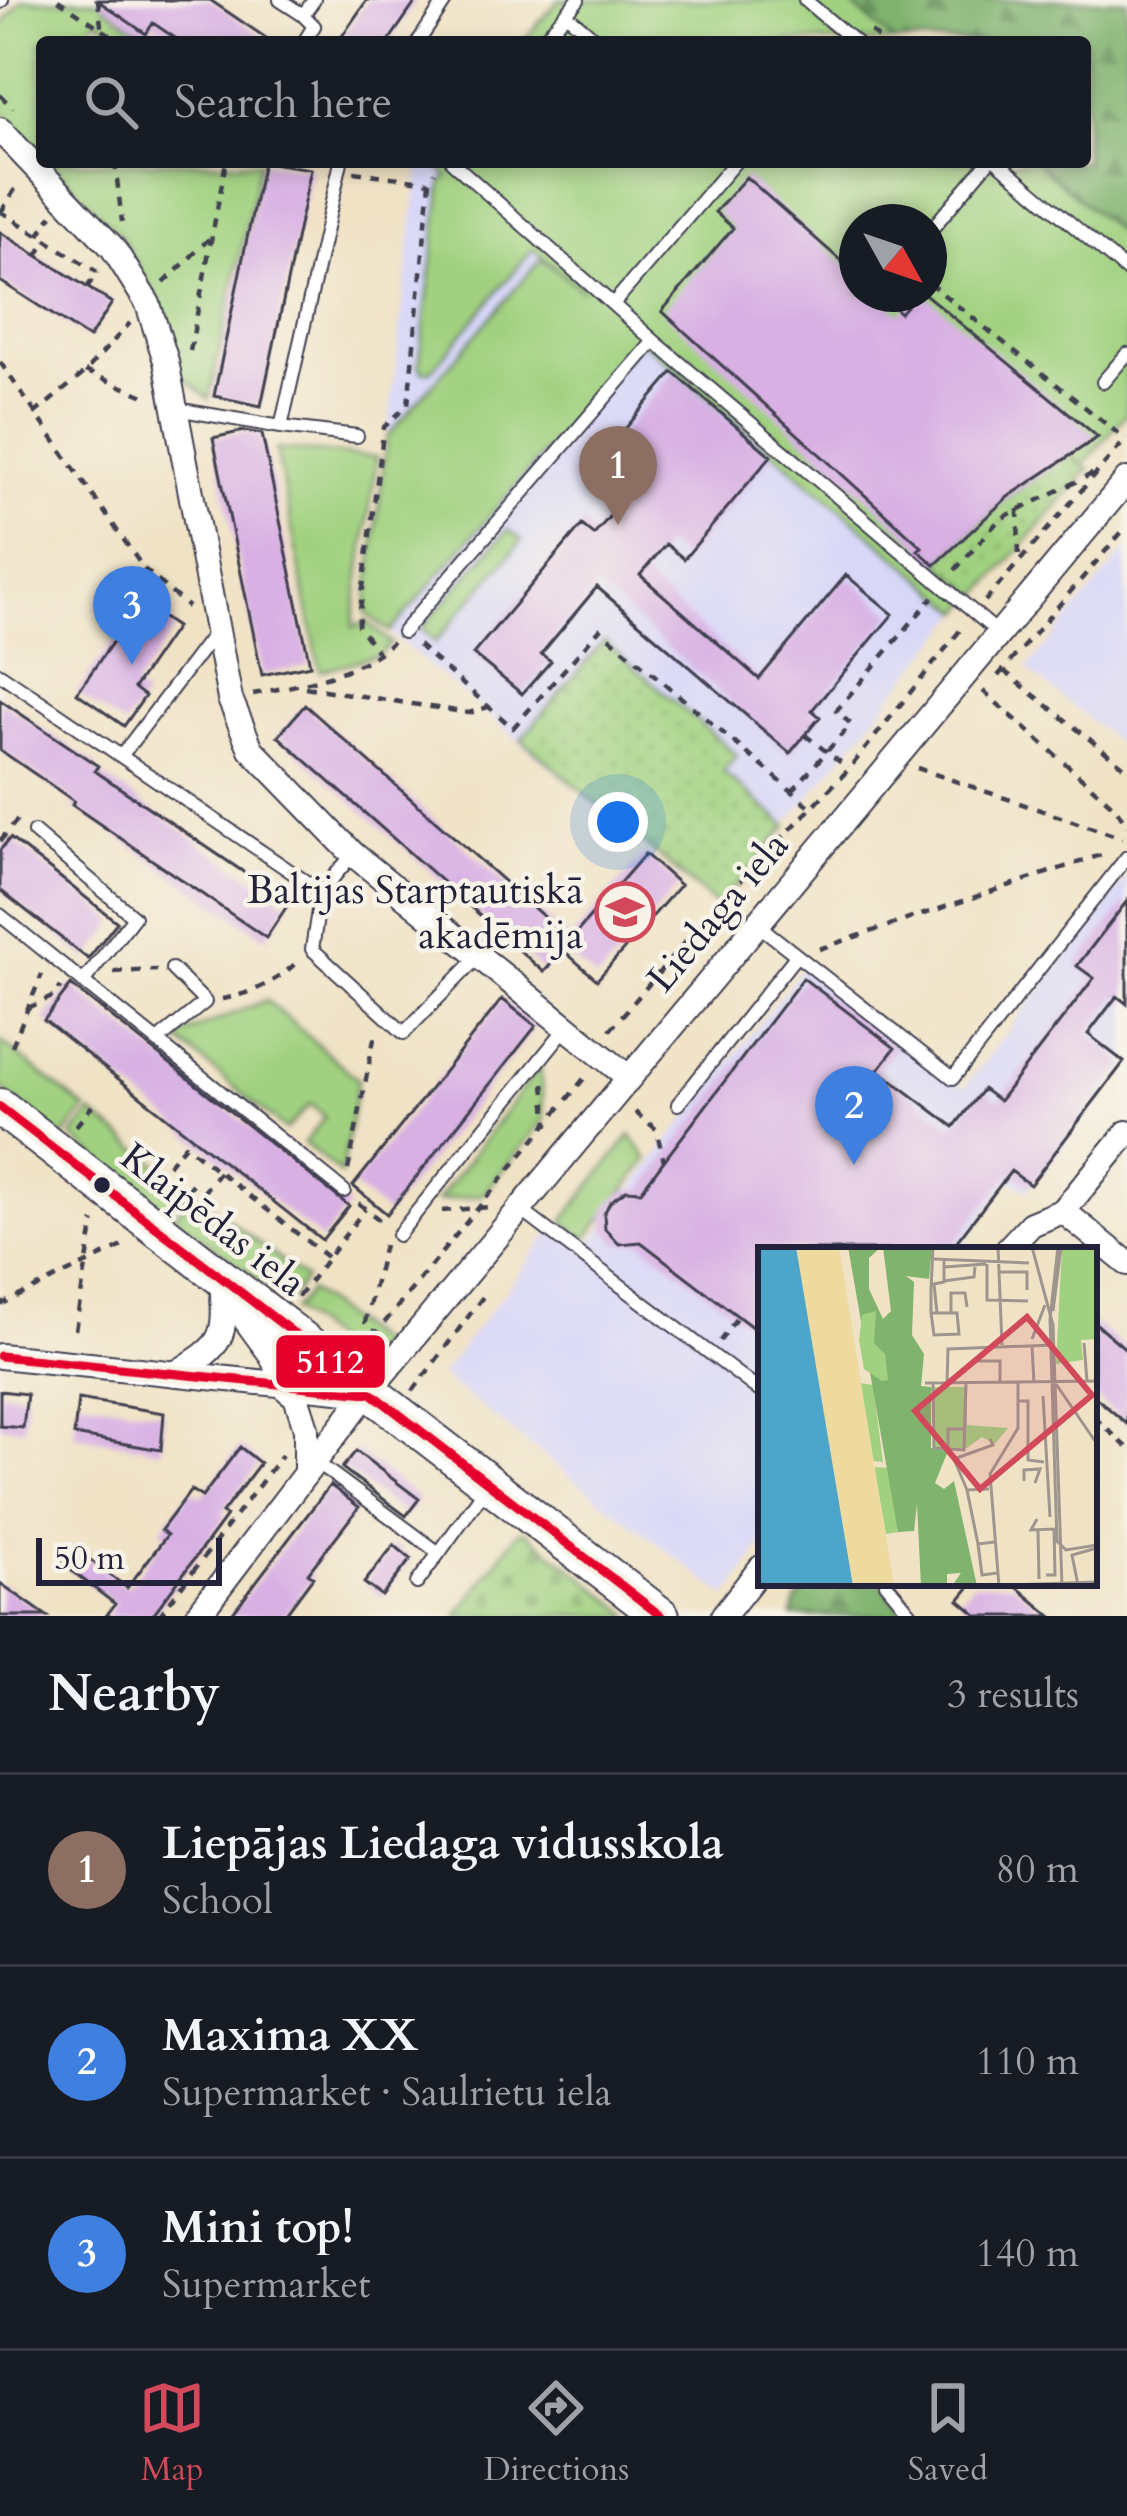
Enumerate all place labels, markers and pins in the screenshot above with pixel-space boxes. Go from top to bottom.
pin: 1 [579,426,657,525]
pin: 3 [93,566,171,665]
place label: Baltijas Starptautiskā akadēmija [247,864,583,962]
school or university icon: Baltijas Starptautiskā akadēmija [594,881,656,943]
pin: 2 [815,1066,893,1165]
unlabelled marker [91,1174,113,1196]

